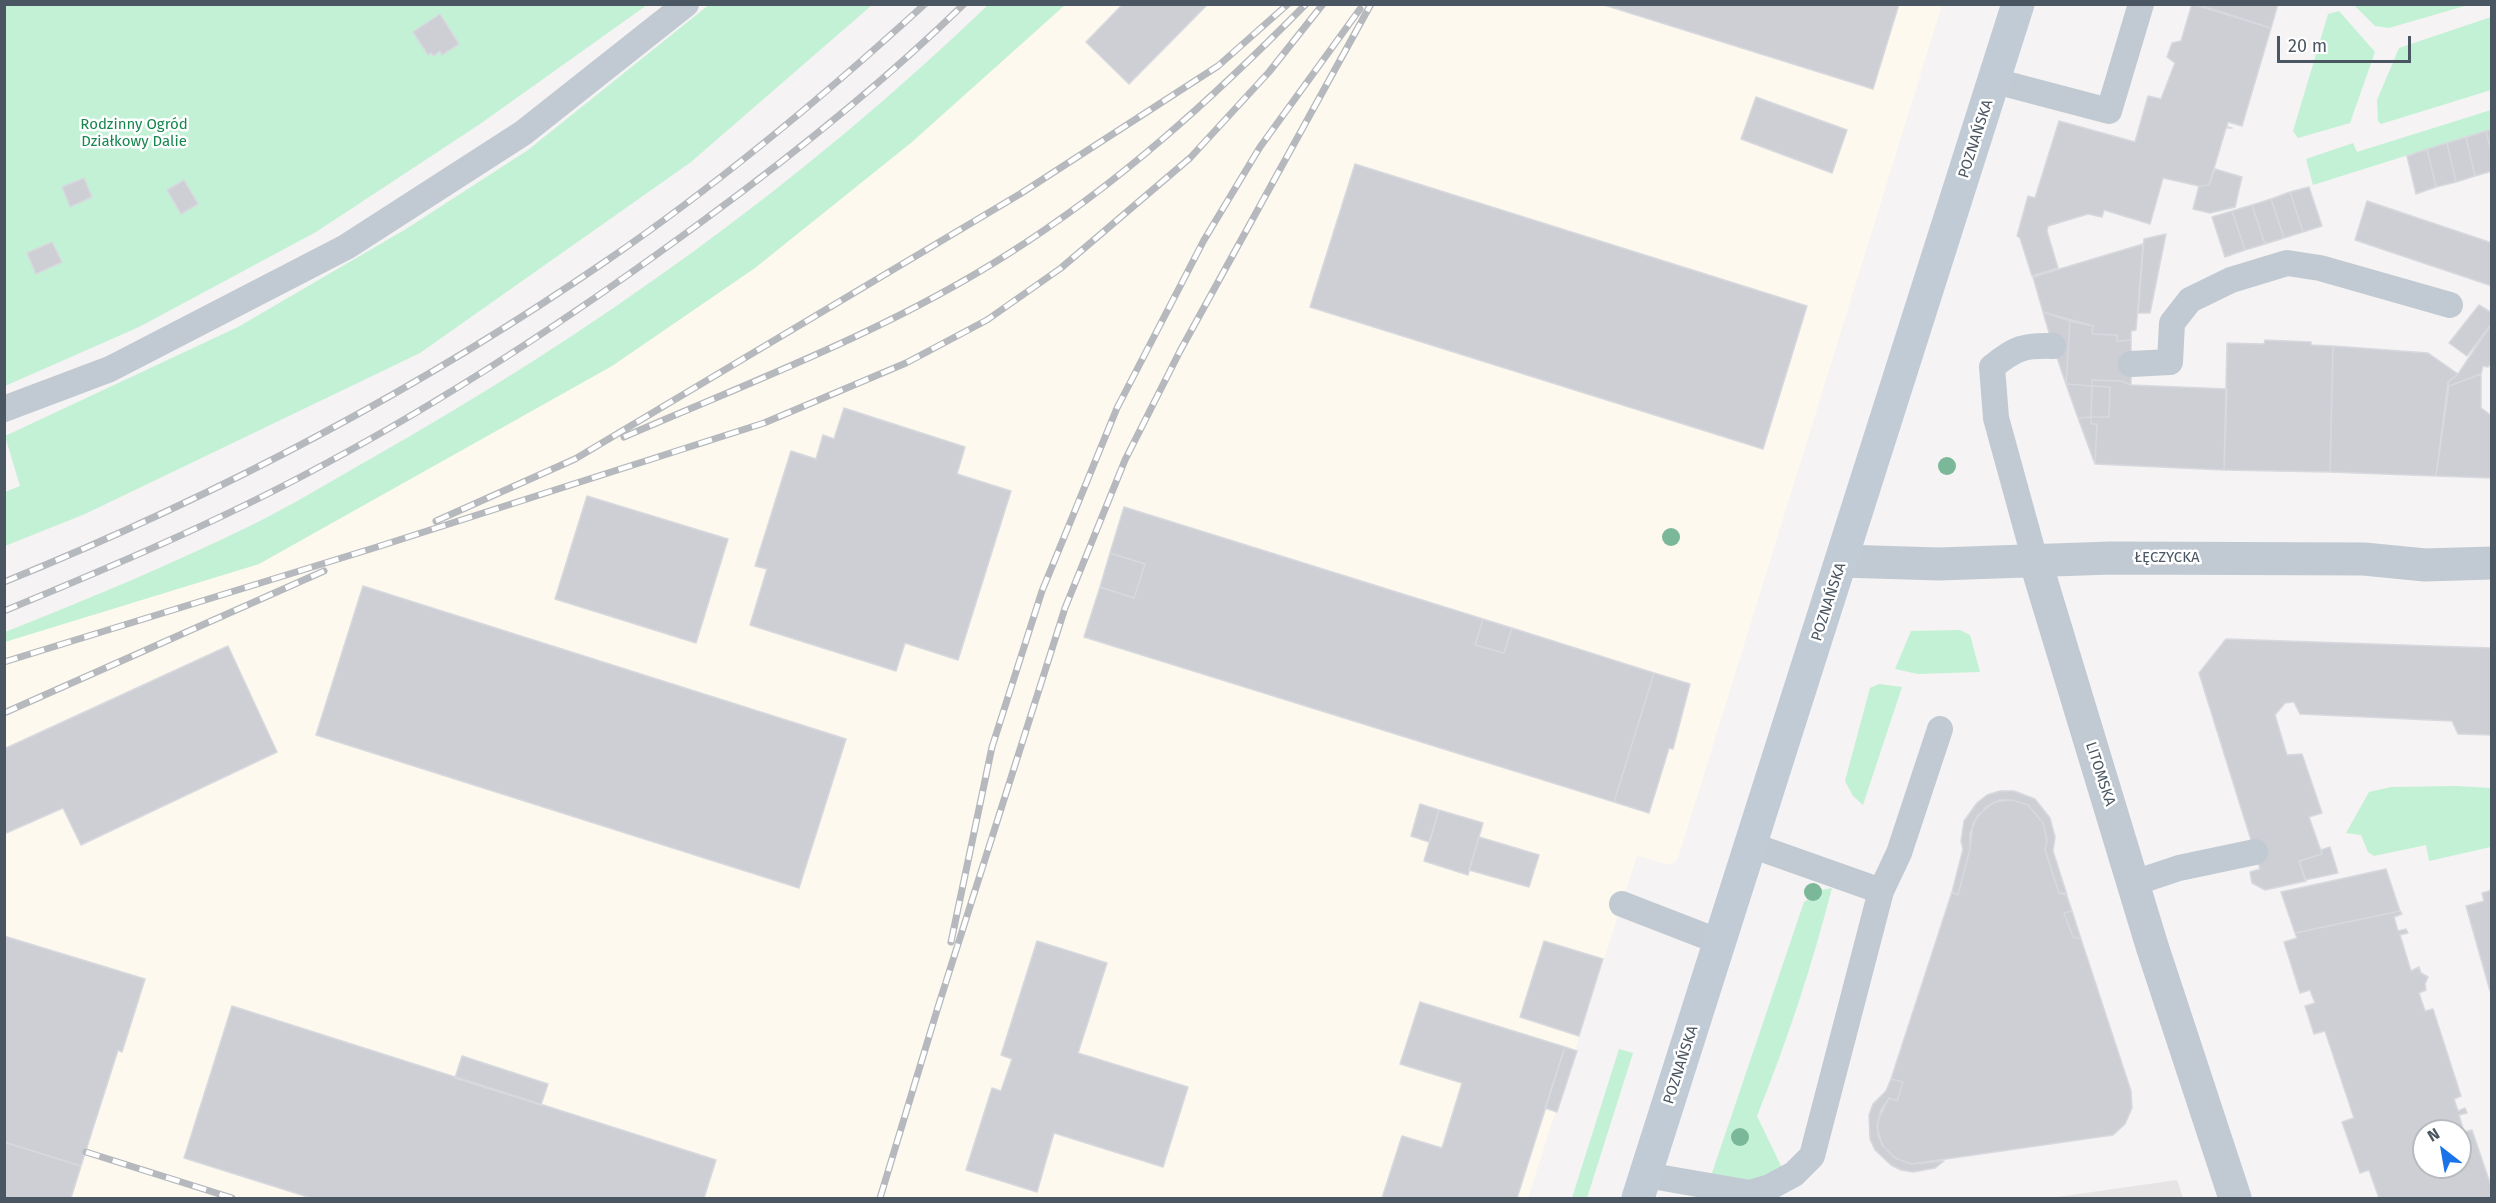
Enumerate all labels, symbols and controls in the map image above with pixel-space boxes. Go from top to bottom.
scale bar [2280,24,2414,62]
text: 20 m [2288,35,2327,57]
street label: POZNAŃSKA [1955,98,1997,180]
park label: Rodzinny Ogród Działkowy Dalie [80,116,188,151]
street label: ŁĘCZYCKA [2134,549,2200,567]
street label: POZNAŃSKA [1808,561,1850,643]
street label: LITOMSKA [2081,740,2119,808]
street label: POZNAŃSKA [1660,1024,1702,1106]
north arrow [2412,1119,2472,1179]
text: N [2424,1124,2443,1146]

